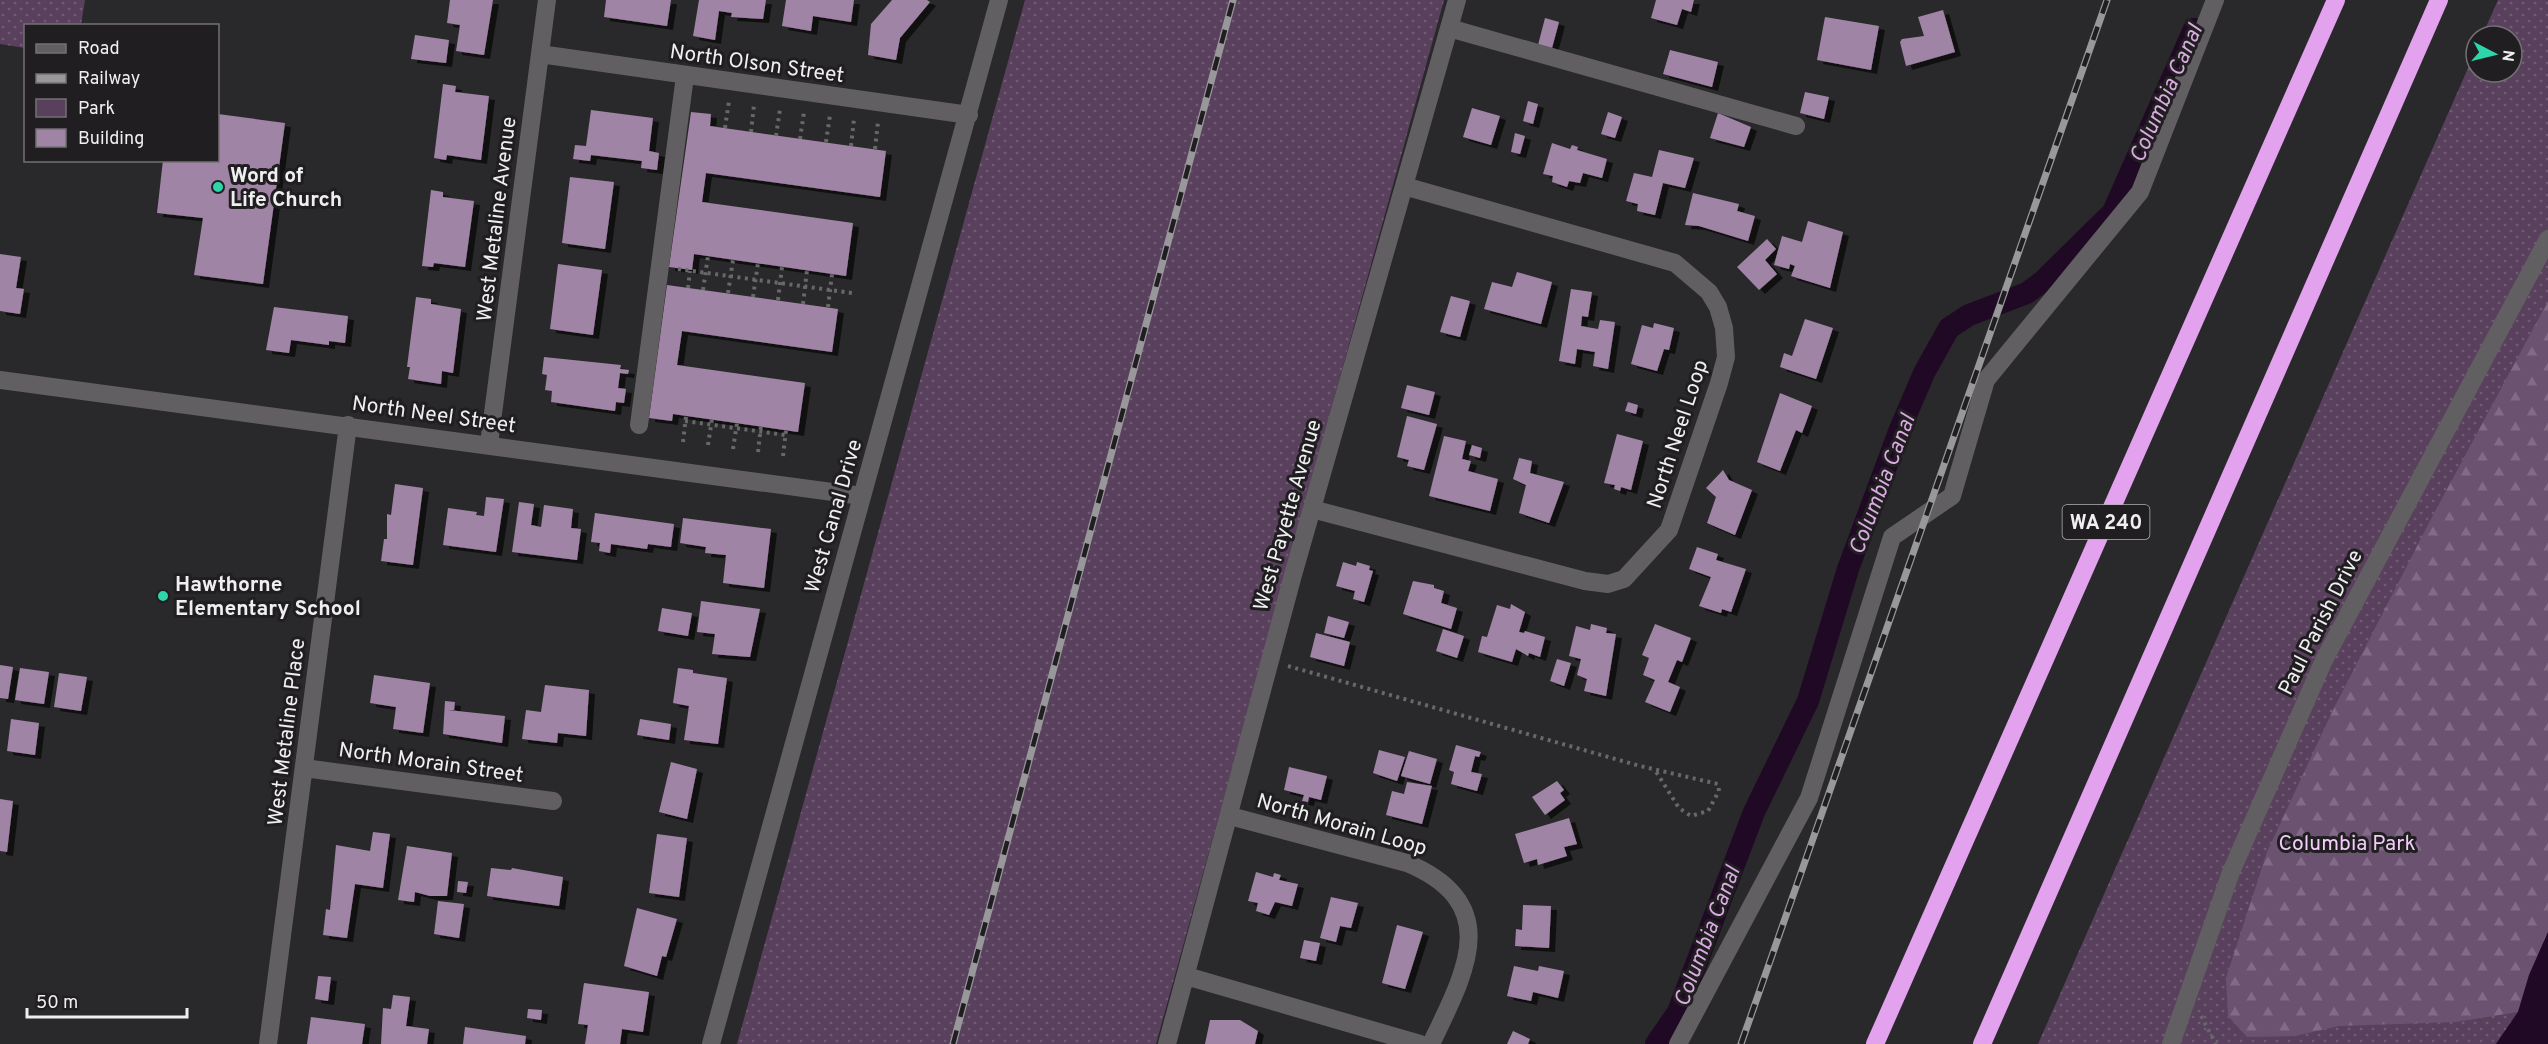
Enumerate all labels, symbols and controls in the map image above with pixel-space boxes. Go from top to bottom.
water label: Columbia Canal [2125,20,2210,167]
legend [24,24,219,162]
north arrow [2464,24,2524,84]
text: Road [78,38,120,61]
street label: North Olson Street [668,39,846,90]
text: N [2496,49,2518,63]
text: Railway [78,68,140,91]
text: Park [78,98,115,121]
street label: West Metaline Avenue [472,115,523,323]
text: Building [78,128,144,151]
place label: Word of Life Church [230,163,342,214]
marker: Word of Life Church [211,180,225,194]
street label: North Neel Loop [1642,357,1715,512]
street label: North Neel Street [350,391,518,440]
water label: Columbia Canal [1844,410,1923,559]
street label: West Payette Avenue [1248,417,1329,614]
street label: West Canal Drive [800,436,869,597]
road number: WA 240 [2062,505,2150,539]
street label: Paul Parish Drive [2273,545,2370,700]
place label: Hawthorne Elementary School [175,572,361,623]
marker: Hawthorne Elementary School [156,589,170,603]
street label: West Metaline Place [263,637,312,828]
street label: North Morain Street [337,737,525,790]
street label: North Morain Loop [1253,788,1430,863]
park label: Columbia Park [2278,831,2416,858]
water label: Columbia Canal [1669,862,1748,1011]
scale bar [27,981,188,1019]
text: 50 m [36,992,78,1015]

